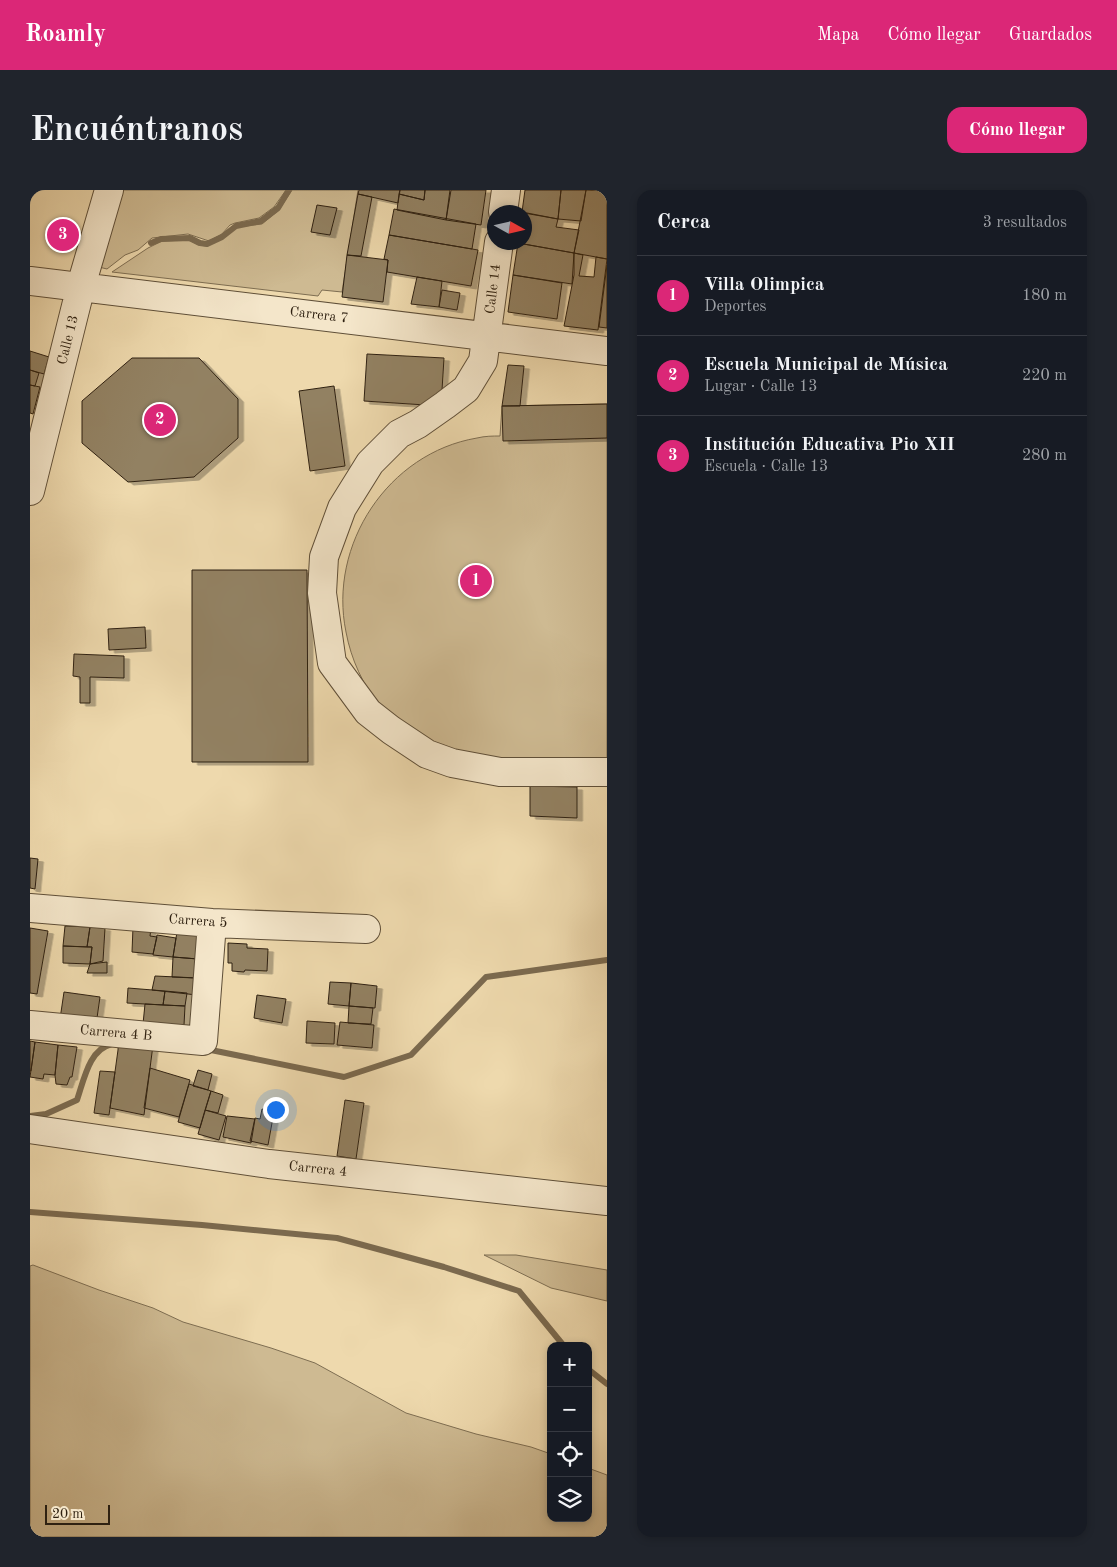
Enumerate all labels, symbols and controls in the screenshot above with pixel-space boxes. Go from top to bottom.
text: Roamly [25,23,106,47]
text: Mapa [817,26,859,44]
text: Cómo llegar [887,26,981,44]
text: Guardados [1009,26,1092,44]
button: Cómo llegar [947,107,1087,153]
text: Encuéntranos [30,113,243,148]
north arrow [487,205,532,250]
text: Cerca [657,212,710,233]
text: 3 resultados [983,215,1067,231]
pin: 3 [47,216,79,254]
street label: Calle 14 [483,263,503,315]
text: Villa Olimpica [704,276,824,295]
text: 1 [668,288,678,304]
text: 180 m [1022,288,1067,304]
text: Deportes [704,299,767,315]
street label: Carrera 7 [289,304,349,326]
street label: Calle 13 [55,314,81,366]
text: Escuela Municipal de Música [704,356,948,375]
text: 2 [668,368,678,384]
text: 220 m [1022,368,1067,384]
text: Lugar · Calle 13 [704,379,817,395]
pin: 2 [144,401,176,439]
text: Institución Educativa Pio XII [704,436,955,455]
text: 3 [668,448,678,464]
text: 280 m [1022,448,1067,464]
text: Escuela · Calle 13 [704,459,828,475]
pin: 1 [460,562,492,600]
street label: Carrera 5 [168,912,228,930]
street label: Carrera 4 B [79,1023,153,1043]
your location [263,1097,289,1123]
street label: Carrera 4 [288,1159,348,1179]
map controls [547,1342,592,1522]
button: + [547,1342,592,1387]
button: − [547,1387,592,1432]
button: locate [547,1432,592,1477]
button: layers [547,1477,592,1522]
scale bar [45,1502,110,1525]
text: 20 m [52,1507,83,1521]

